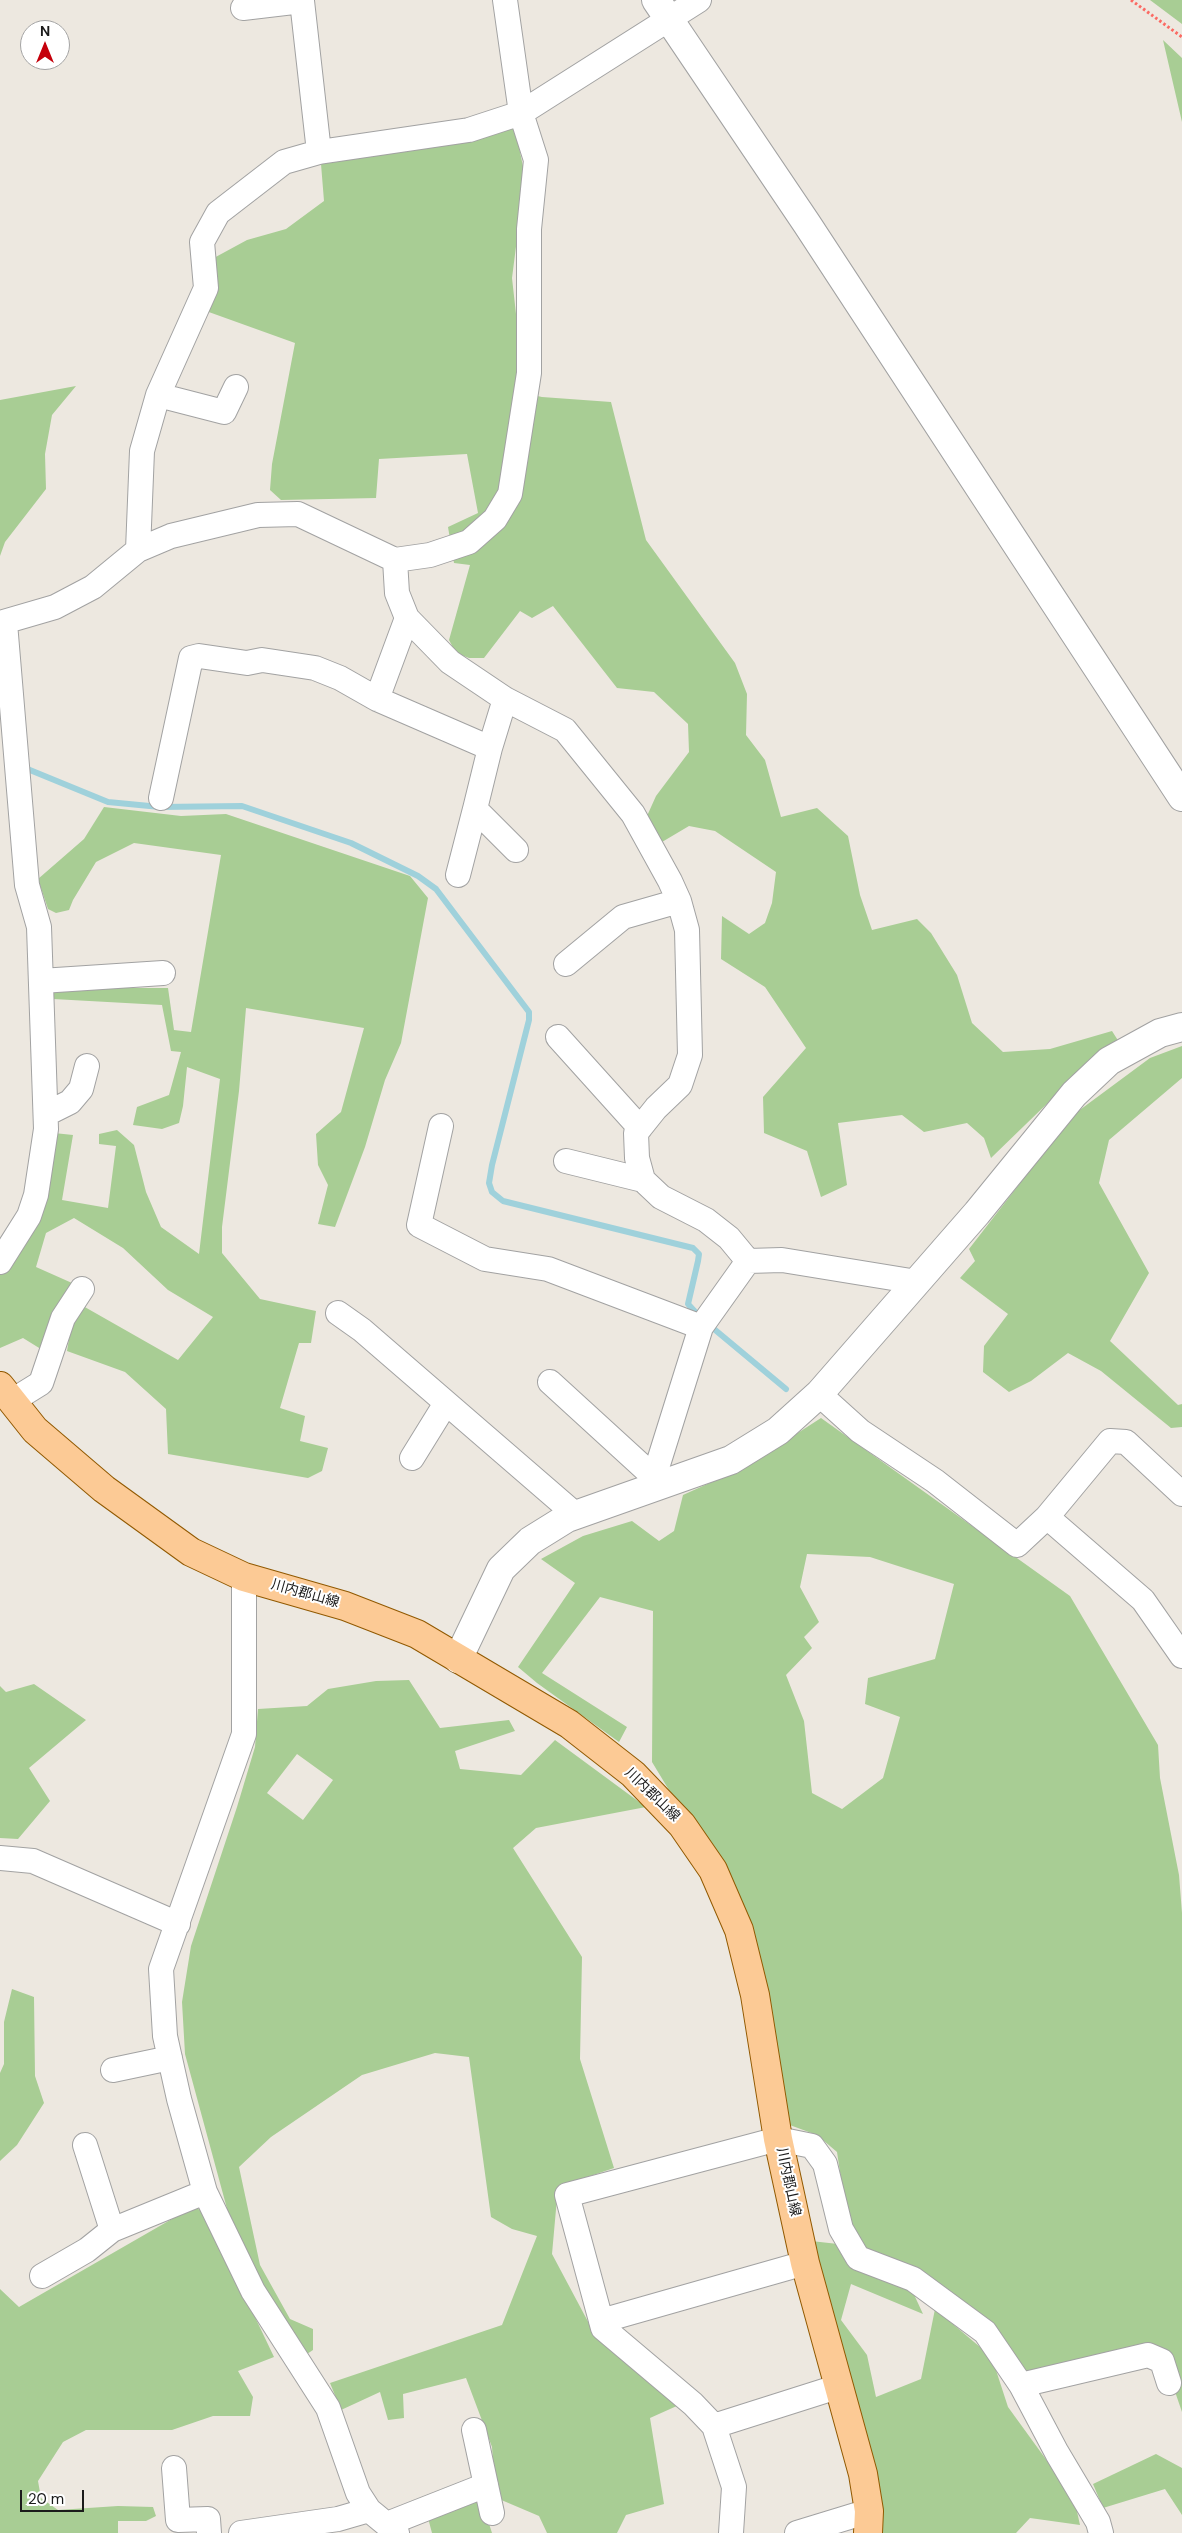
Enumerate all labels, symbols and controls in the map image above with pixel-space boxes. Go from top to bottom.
north arrow [20,20,70,70]
text: N [40,22,50,40]
street label: 川内郡山線 [269,1576,341,1612]
street label: 川内郡山線 [621,1765,683,1825]
street label: 川内郡山線 [773,2146,803,2218]
scale bar [22,2480,86,2512]
text: 20 m [28,2489,64,2509]

